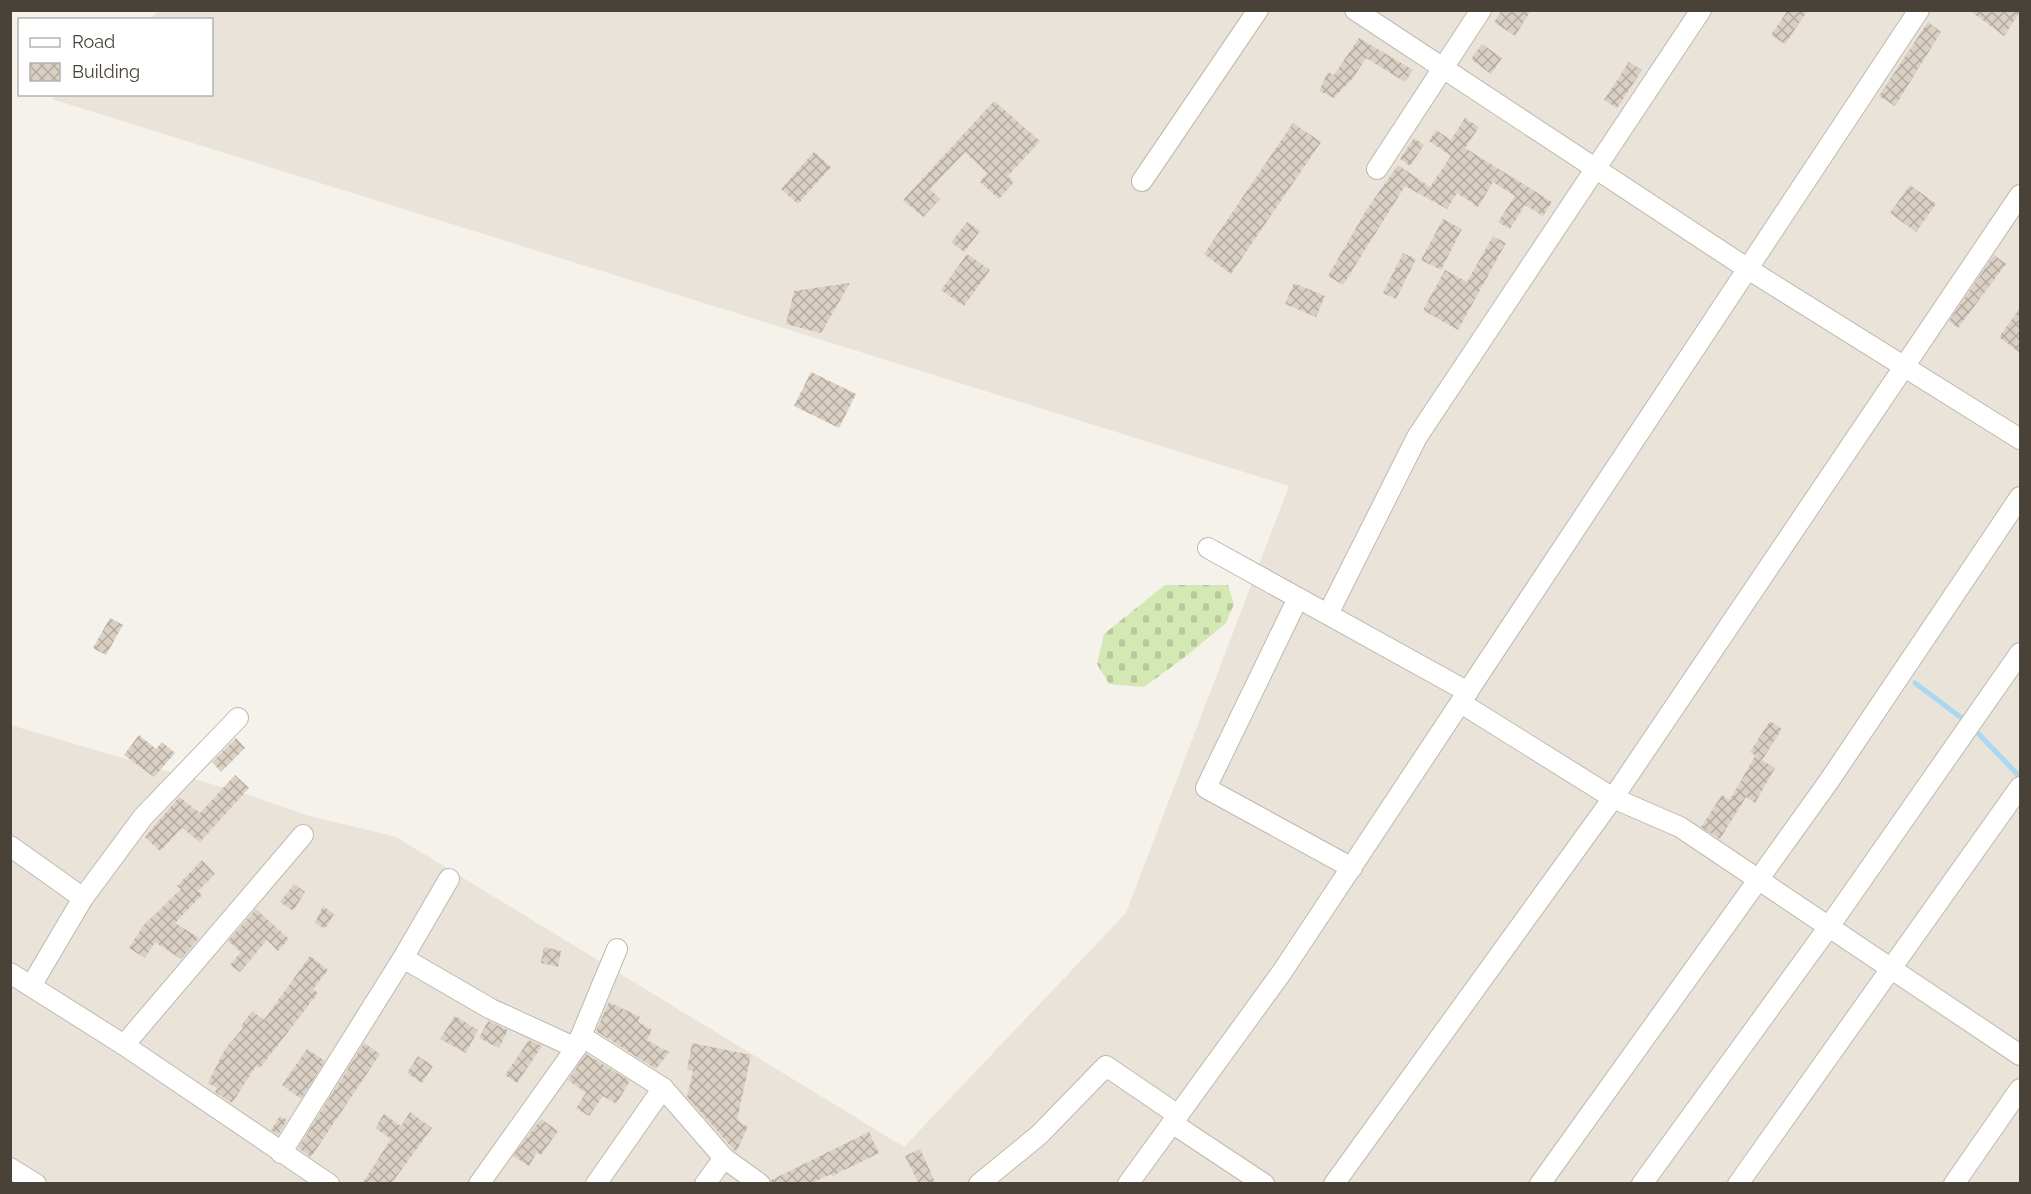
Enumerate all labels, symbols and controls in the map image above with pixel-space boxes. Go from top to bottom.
legend [18,18,213,96]
text: Road [72,31,115,52]
text: Building [72,61,140,82]

